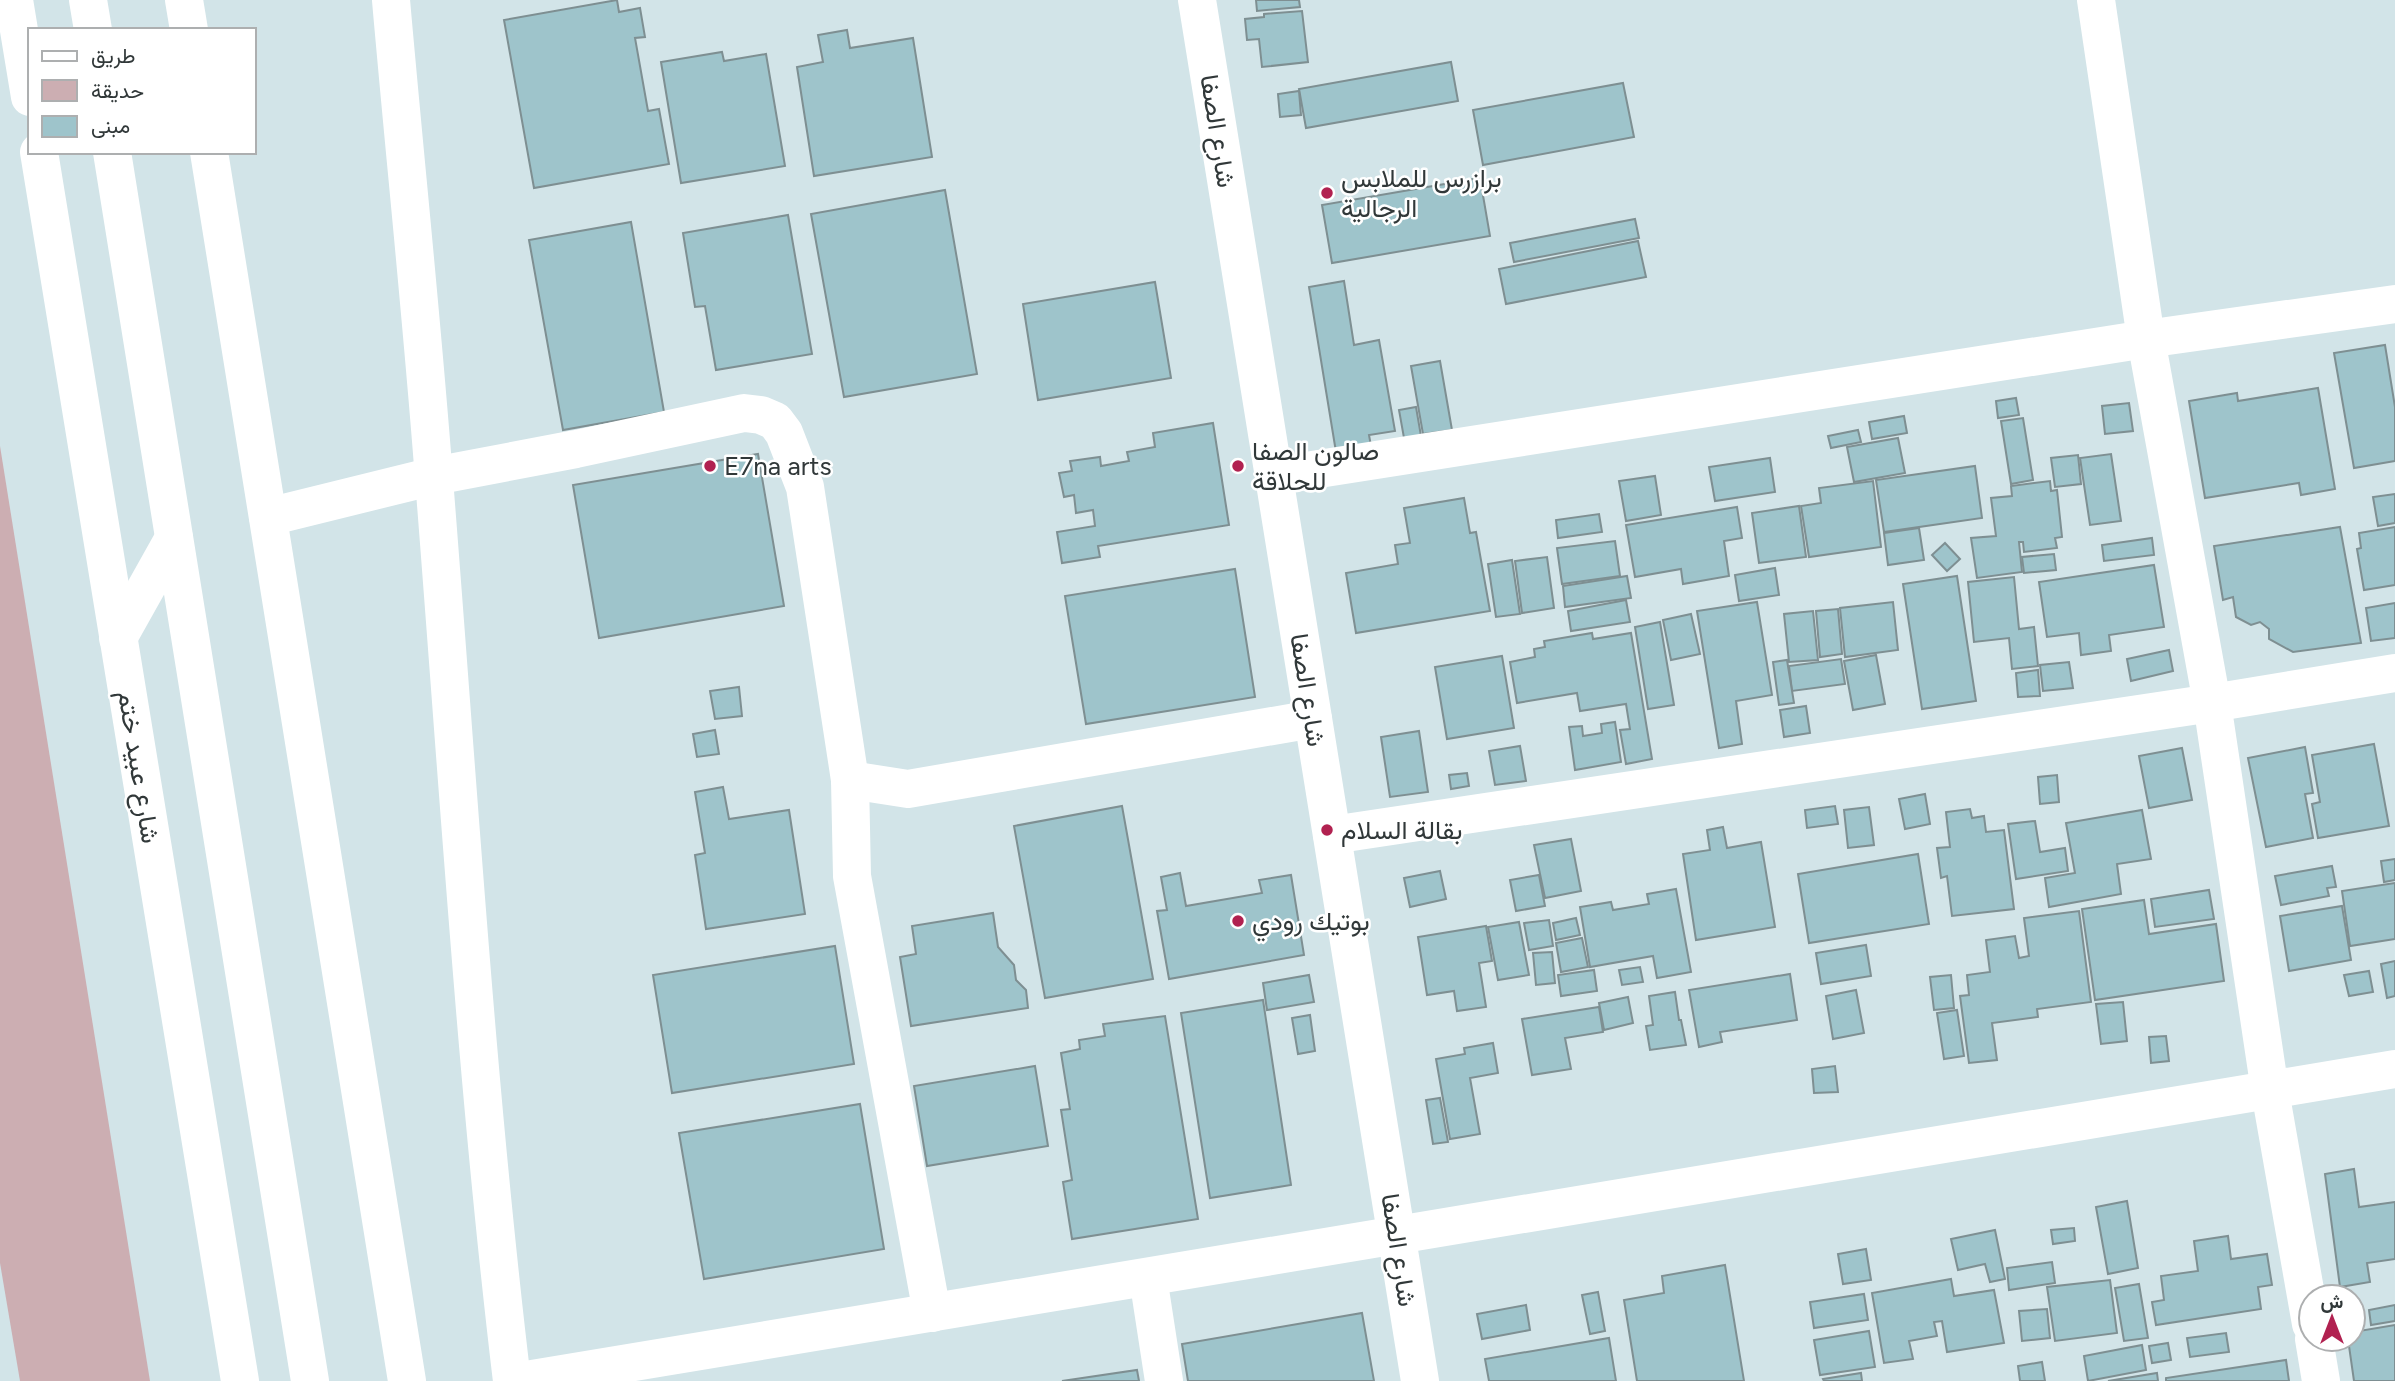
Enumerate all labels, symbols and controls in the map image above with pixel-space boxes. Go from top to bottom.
legend [28,28,256,154]
text: طريق [91,43,136,69]
street label: شارع الصفا [1191,72,1243,190]
text: حديقة [91,78,144,103]
text: مبنى [91,113,130,138]
place label: برازرس للملابس الرجالية [1341,162,1502,224]
marker: برازرس للملابس الرجالية [1319,185,1335,201]
place label: صالون الصفا للحلاقة [1252,435,1379,497]
place label: E7na arts [724,450,832,482]
marker: E7na arts [702,458,718,474]
marker: صالون الصفا للحلاقة [1230,458,1246,474]
street label: شارع الصفا [1281,631,1333,749]
street label: شارع عبيد ختم [109,688,167,846]
place label: بقالة السلام [1341,814,1462,847]
marker: بقالة السلام [1319,822,1335,838]
place label: بوتيك رودي [1252,905,1370,942]
marker: بوتيك رودي [1230,913,1246,929]
street label: شارع الصفا [1372,1191,1424,1309]
north arrow [2297,1283,2367,1353]
text: ش [2321,1290,2344,1313]

